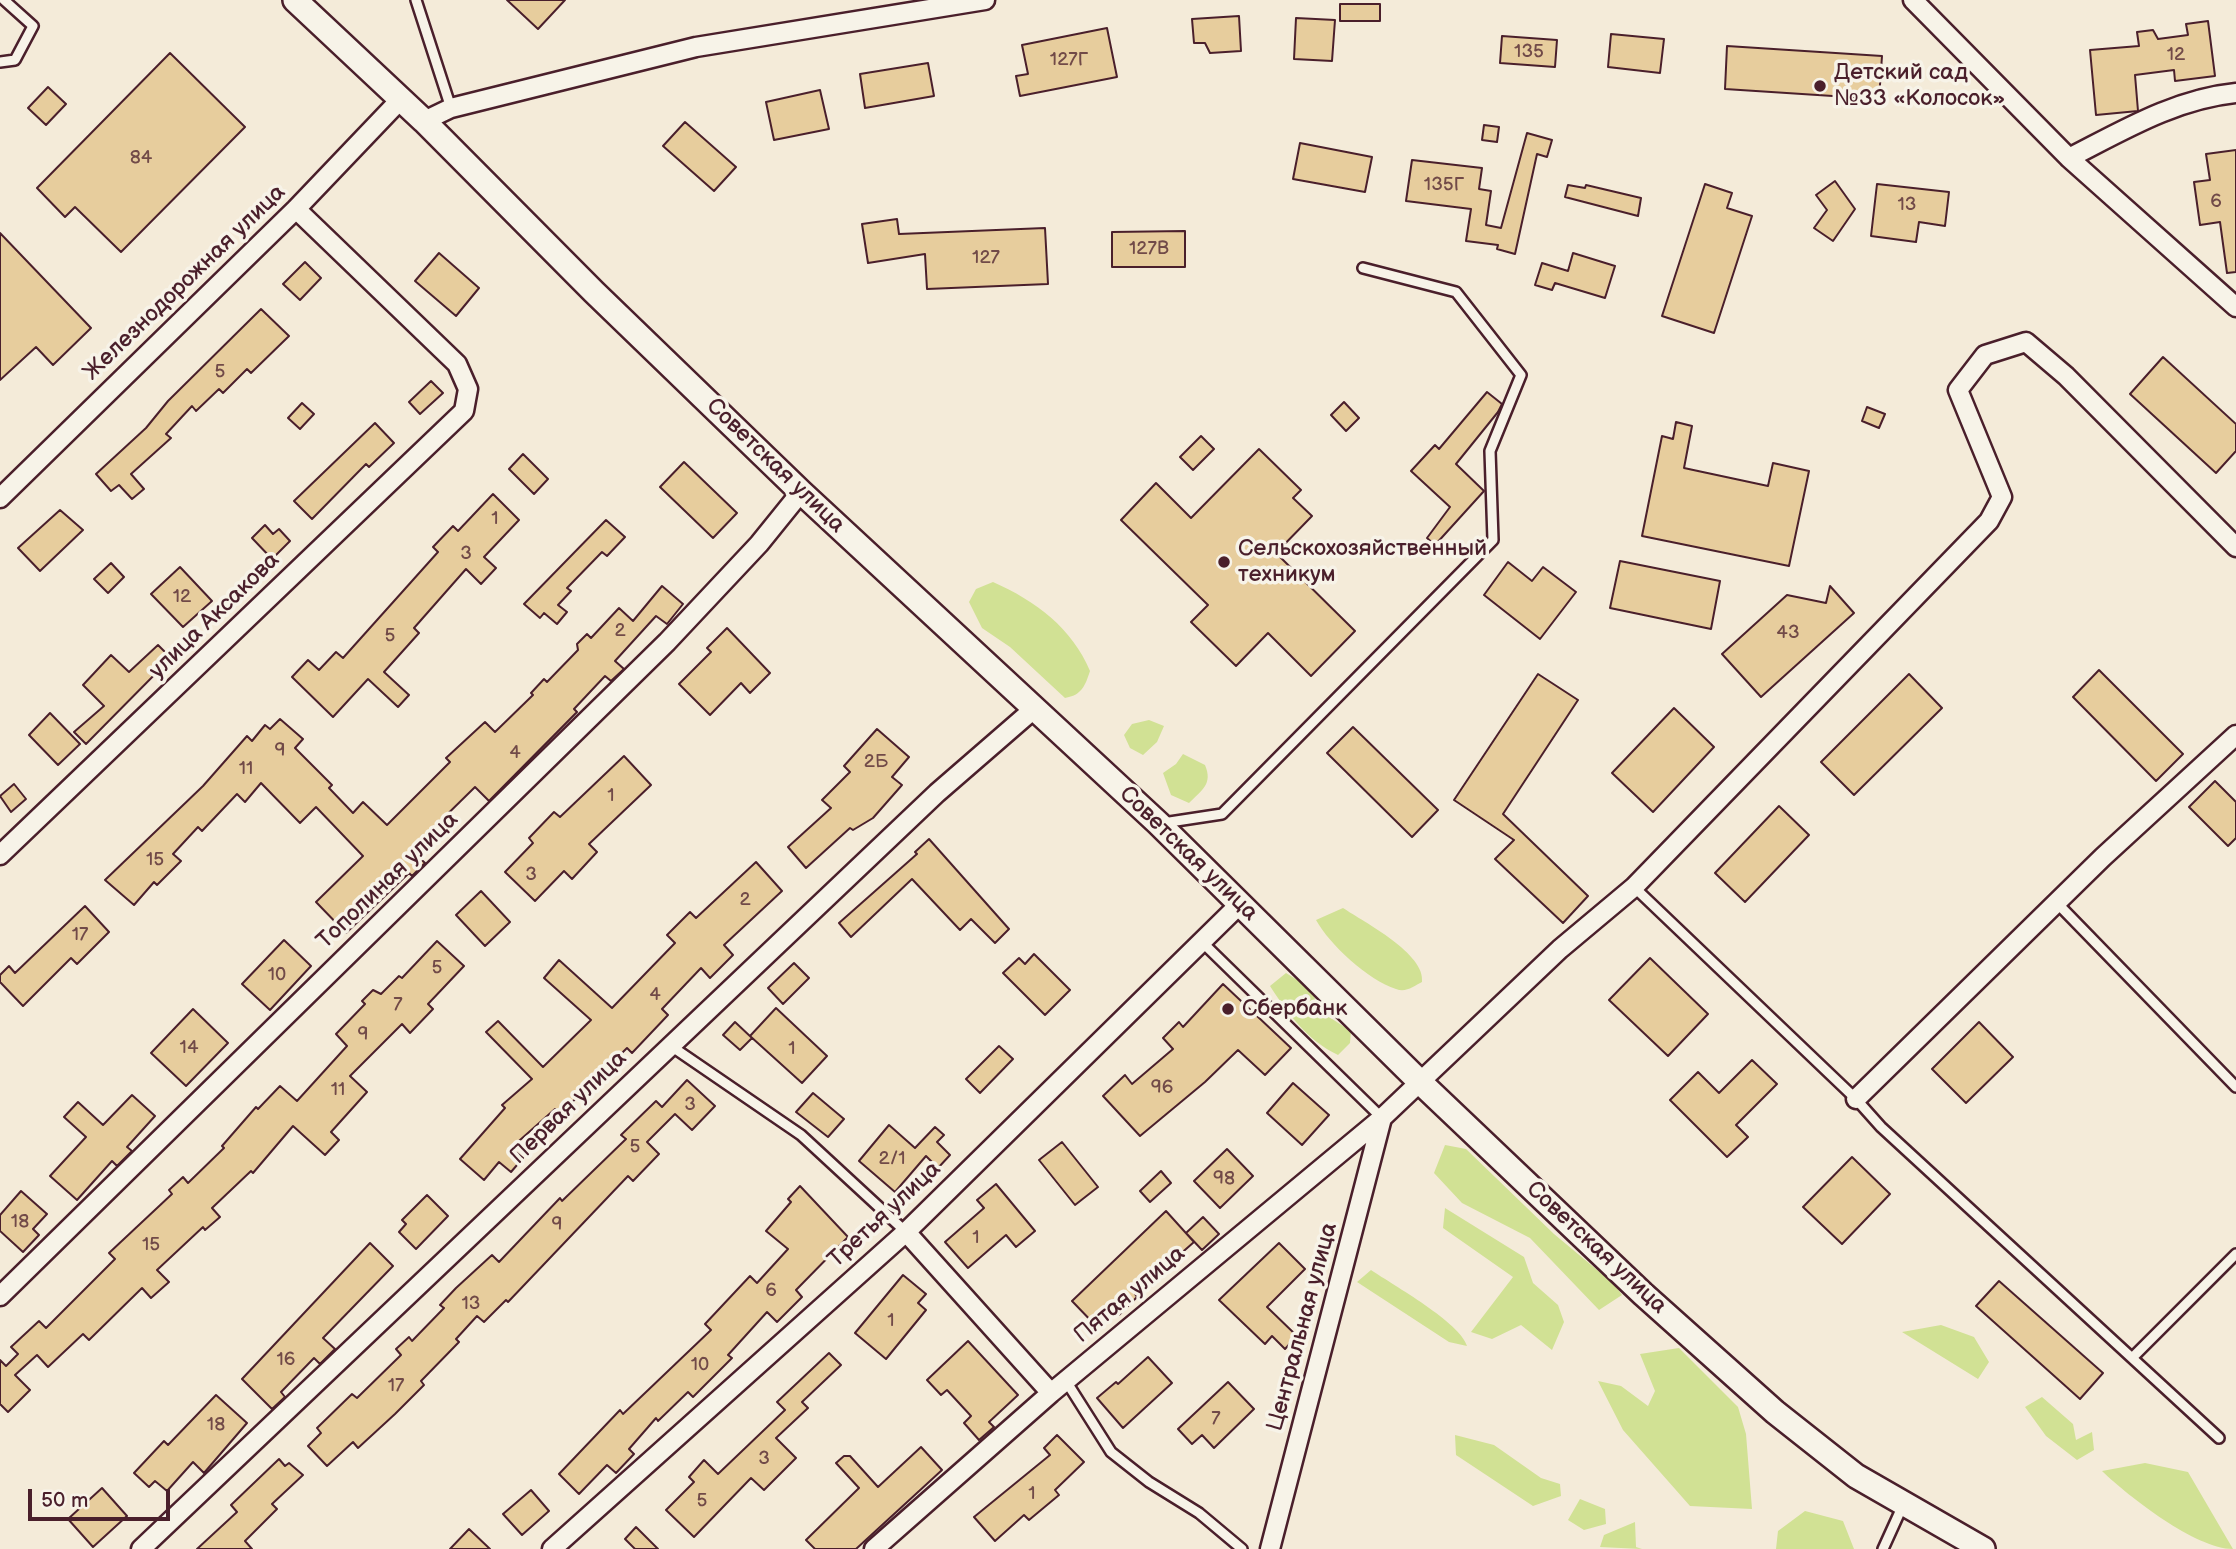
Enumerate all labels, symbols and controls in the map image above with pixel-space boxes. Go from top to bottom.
house number: 135 [1514,41,1544,63]
house number: 12 [2167,44,2185,66]
house number: 127Г [1050,49,1088,71]
place label: Детский сад №33 «Колосок» [1834,59,2005,113]
marker: Детский сад №33 «Колосок» [1812,78,1828,94]
house number: 84 [130,147,152,169]
house number: 135Г [1424,174,1464,196]
street label: Железнодорожная улица [78,179,292,387]
house number: 6 [2210,191,2222,213]
house number: 13 [1897,194,1917,216]
house number: 127В [1129,238,1169,260]
house number: 127 [972,247,1000,269]
house number: 5 [215,361,225,383]
street label: Советская улица [700,393,850,539]
house number: 1 [491,508,499,530]
place label: Сельскохозяйственный техникум [1238,535,1487,589]
house number: 3 [460,543,472,565]
street label: улица Аксакова [144,547,286,685]
marker: Сельскохозяйственный техникум [1216,554,1232,570]
house number: 12 [173,586,191,608]
house number: 2 [614,620,626,642]
house number: 43 [1776,622,1800,644]
house number: 5 [385,625,395,647]
house number: 9 [275,740,285,762]
house number: 4 [509,742,521,764]
house number: 2Б [864,751,888,773]
house number: 11 [239,758,253,780]
street label: Советская улица [1113,781,1263,927]
house number: 1 [607,785,615,807]
street label: Тополиная улица [312,807,464,955]
house number: 15 [146,849,164,871]
house number: 3 [525,864,537,886]
house number: 2 [739,889,751,911]
house number: 17 [72,924,88,946]
house number: 5 [432,957,442,979]
house number: 10 [268,964,286,986]
house number: 4 [649,984,661,1006]
house number: 7 [393,994,403,1016]
place label: Сбербанк [1242,995,1347,1023]
marker: Сбербанк [1220,1001,1236,1017]
house number: 9 [358,1024,368,1046]
house number: 14 [180,1037,198,1059]
house number: 1 [788,1038,796,1060]
street label: Первая улица [505,1046,633,1170]
house number: 96 [1151,1077,1173,1099]
house number: 11 [331,1079,345,1101]
house number: 3 [684,1094,696,1116]
house number: 5 [630,1136,640,1158]
house number: 2/1 [878,1148,906,1170]
street label: Третья улица [823,1156,947,1274]
house number: 98 [1213,1168,1235,1190]
street label: Советская улица [1520,1176,1672,1320]
house number: 18 [11,1211,29,1233]
house number: 9 [552,1214,562,1236]
street label: Центральная улица [1262,1220,1344,1434]
house number: 1 [972,1227,980,1249]
house number: 15 [142,1234,160,1256]
street label: Пятая улица [1069,1241,1191,1349]
house number: 6 [765,1280,777,1302]
house number: 13 [461,1293,481,1315]
house number: 1 [887,1310,895,1332]
house number: 16 [277,1349,295,1371]
house number: 10 [691,1354,709,1376]
house number: 17 [388,1375,404,1397]
house number: 7 [1211,1408,1221,1430]
house number: 18 [207,1414,225,1436]
house number: 3 [758,1448,770,1470]
scale bar [32,1476,173,1520]
house number: 1 [1028,1483,1036,1505]
text: 50 m [41,1488,88,1513]
house number: 5 [697,1490,707,1512]

